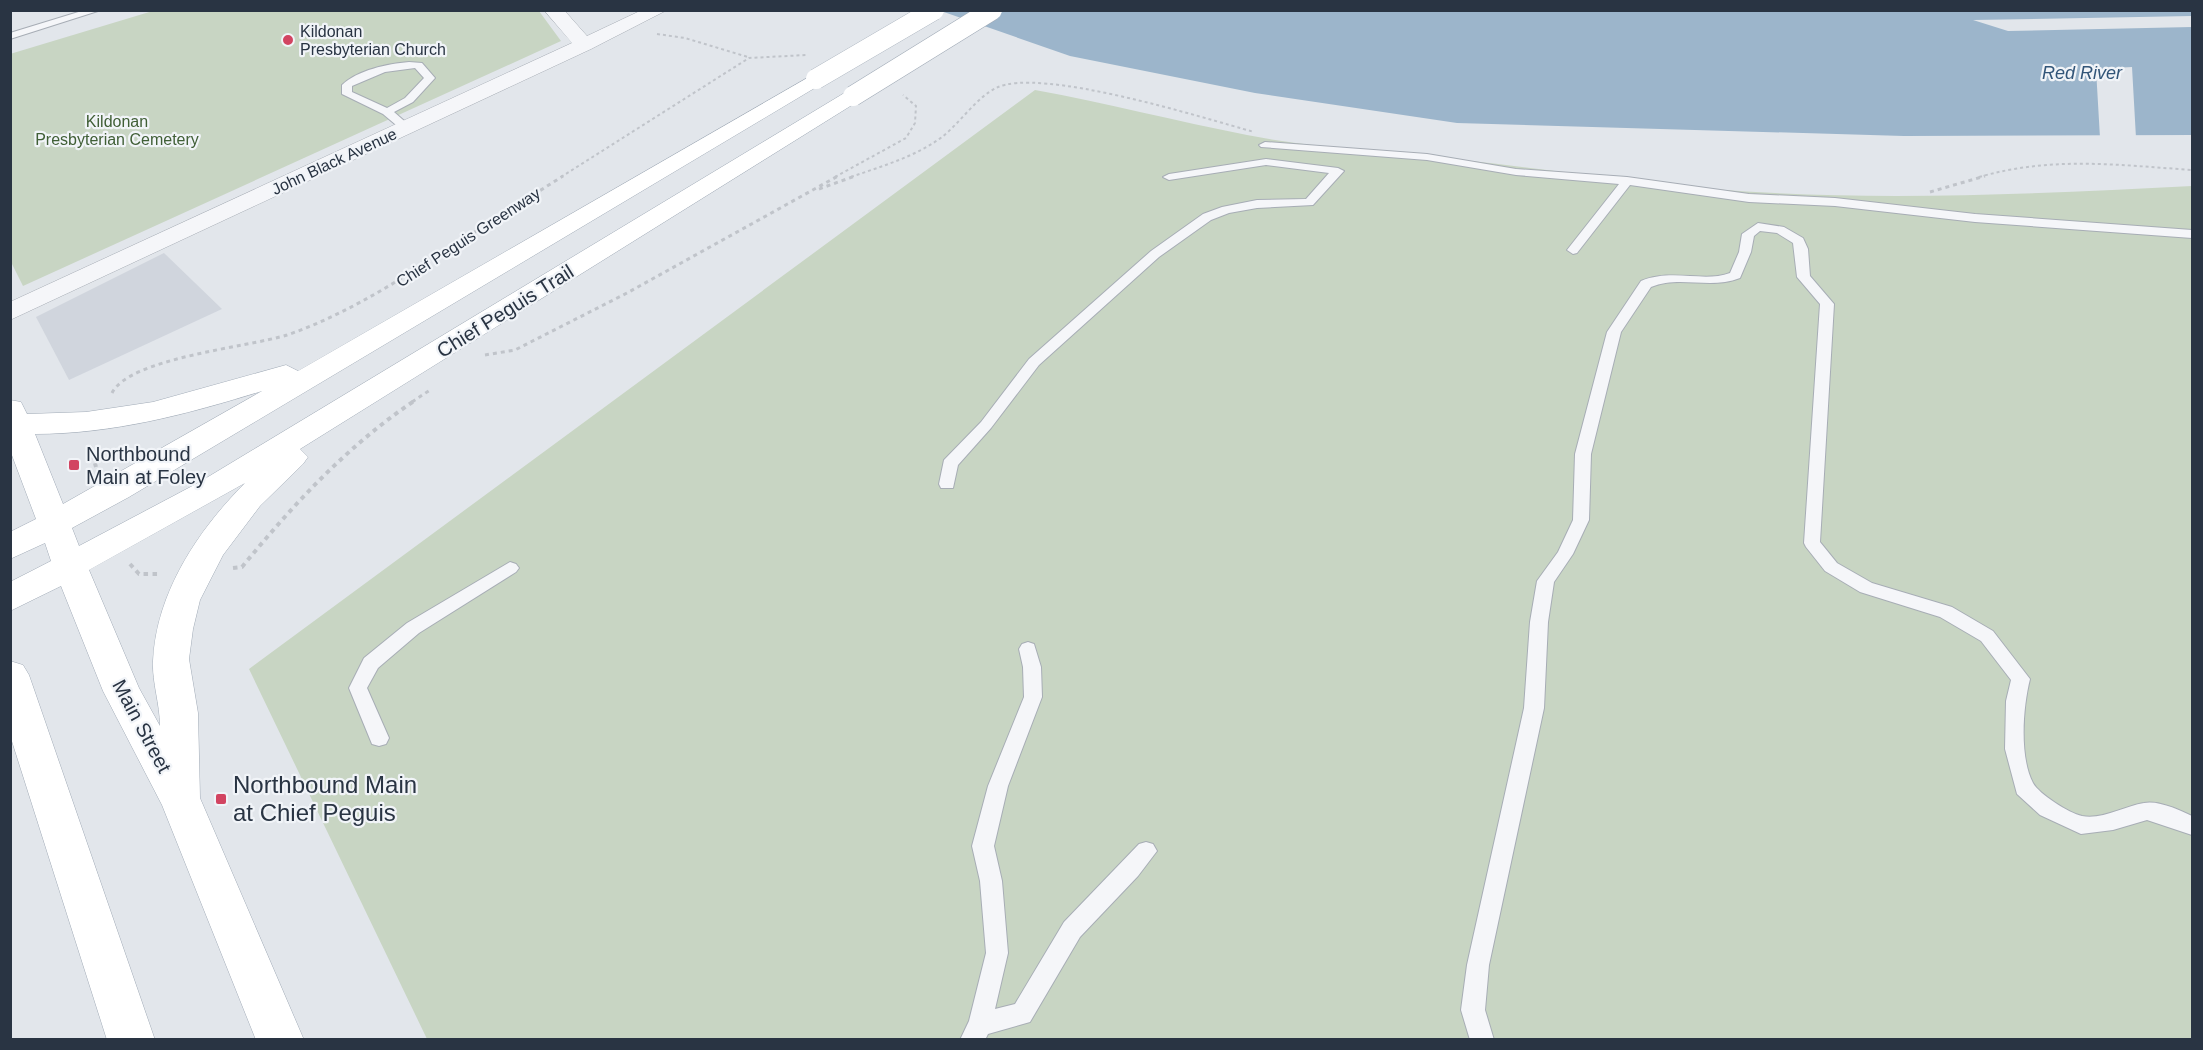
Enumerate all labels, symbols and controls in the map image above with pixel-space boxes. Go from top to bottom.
place label: Kildonan Presbyterian Church [300,23,446,58]
marker: Kildonan Presbyterian Church [281,33,295,47]
water label: Red River [2042,63,2123,83]
park label: Kildonan Presbyterian Cemetery [35,113,199,148]
street label: John Black Avenue [269,125,399,198]
street label: Chief Peguis Greenway [393,185,543,290]
street label: Chief Peguis Trail [433,260,577,362]
place label: Northbound Main at Foley [86,443,206,488]
marker: Northbound Main at Foley [67,458,81,472]
street label: Main Street [108,676,176,777]
place label: Northbound Main at Chief Peguis [233,771,417,826]
marker: Northbound Main at Chief Peguis [214,792,228,806]

